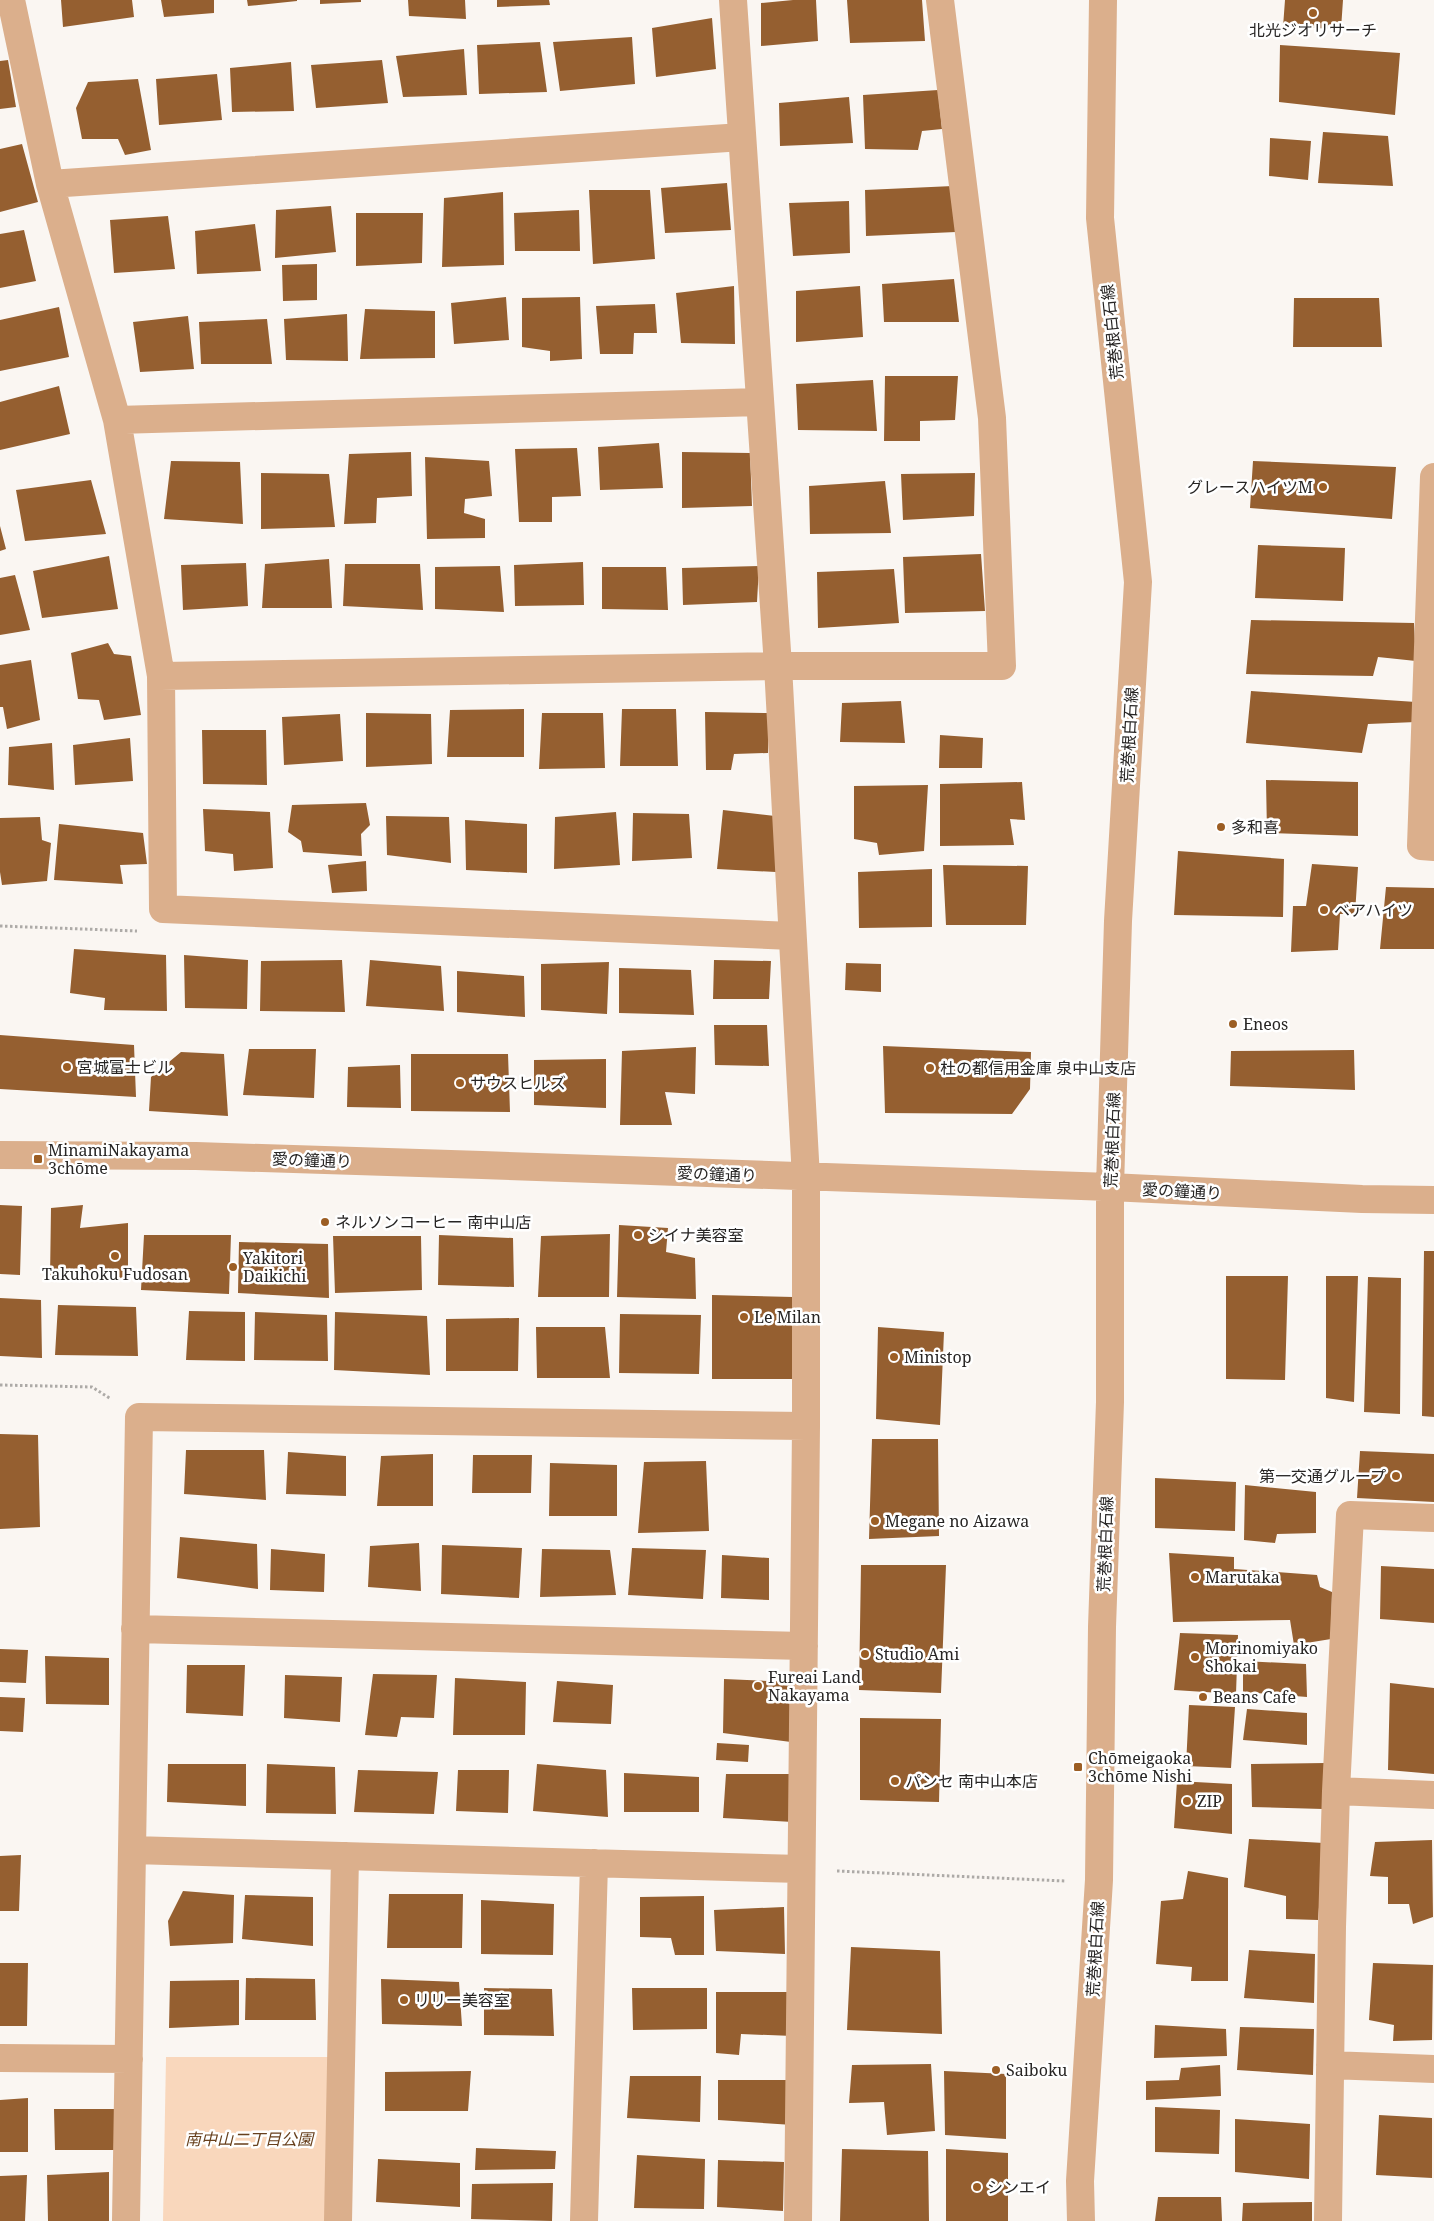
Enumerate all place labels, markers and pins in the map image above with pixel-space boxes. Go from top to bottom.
marker: 北光ジオリサーチ [1307,7,1319,19]
place label: 北光ジオリサーチ [1249,19,1377,41]
place label: グレースハイツM [1187,476,1313,498]
marker: グレースハイツM [1317,481,1329,493]
place label: 多和喜 [1231,816,1279,838]
marker: 多和喜 [1215,821,1227,833]
place label: ベアハイツ [1334,899,1413,921]
marker: ベアハイツ [1318,904,1330,916]
place label: Eneos [1243,1013,1288,1035]
marker: Eneos [1227,1018,1239,1030]
place label: 宮城富士ビル [77,1056,173,1078]
place label: 杜の都信用金庫 泉中山支店 [940,1057,1136,1079]
marker: 宮城富士ビル [61,1061,73,1073]
marker: 杜の都信用金庫 泉中山支店 [924,1062,936,1074]
place label: サウスヒルズ [470,1072,566,1094]
marker: サウスヒルズ [454,1077,466,1089]
place label: MinamiNakayama 3chōme [48,1139,189,1179]
marker: MinamiNakayama 3chōme [32,1153,44,1165]
place label: ネルソンコーヒー 南中山店 [335,1211,531,1233]
marker: ネルソンコーヒー 南中山店 [319,1216,331,1228]
place label: シイナ美容室 [648,1224,744,1246]
marker: シイナ美容室 [632,1229,644,1241]
place label: Yakitori Daikichi [242,1247,306,1287]
marker: Takuhoku Fudosan [109,1250,121,1262]
marker: Yakitori Daikichi [227,1261,239,1273]
place label: Takuhoku Fudosan [42,1263,188,1285]
place label: Le Milan [754,1306,821,1328]
marker: Le Milan [738,1311,750,1323]
place label: Ministop [904,1346,971,1368]
marker: Ministop [888,1351,900,1363]
place label: 第一交通グループ [1259,1465,1386,1487]
marker: 第一交通グループ [1390,1470,1402,1482]
place label: Megane no Aizawa [885,1510,1029,1532]
marker: Megane no Aizawa [869,1515,881,1527]
place label: Marutaka [1205,1566,1280,1588]
marker: Marutaka [1189,1571,1201,1583]
place label: Morinomiyako Shokai [1205,1637,1318,1677]
place label: Studio Ami [875,1643,959,1665]
marker: Studio Ami [859,1648,871,1660]
marker: Morinomiyako Shokai [1189,1651,1201,1663]
place label: Fureai Land Nakayama [768,1666,861,1706]
marker: Fureai Land Nakayama [752,1680,764,1692]
place label: Beans Cafe [1213,1686,1296,1708]
marker: Beans Cafe [1197,1691,1209,1703]
place label: Chōmeigaoka 3chōme Nishi [1088,1747,1192,1787]
marker: Chōmeigaoka 3chōme Nishi [1072,1761,1084,1773]
place label: パンセ 南中山本店 [905,1770,1038,1792]
marker: パンセ 南中山本店 [889,1775,901,1787]
place label: ZIP [1197,1790,1222,1812]
marker: ZIP [1181,1795,1193,1807]
place label: リリー美容室 [414,1989,510,2011]
marker: リリー美容室 [398,1994,410,2006]
place label: Saiboku [1006,2059,1067,2081]
marker: Saiboku [990,2064,1002,2076]
place label: シンエイ [987,2176,1051,2198]
marker: シンエイ [971,2181,983,2193]

